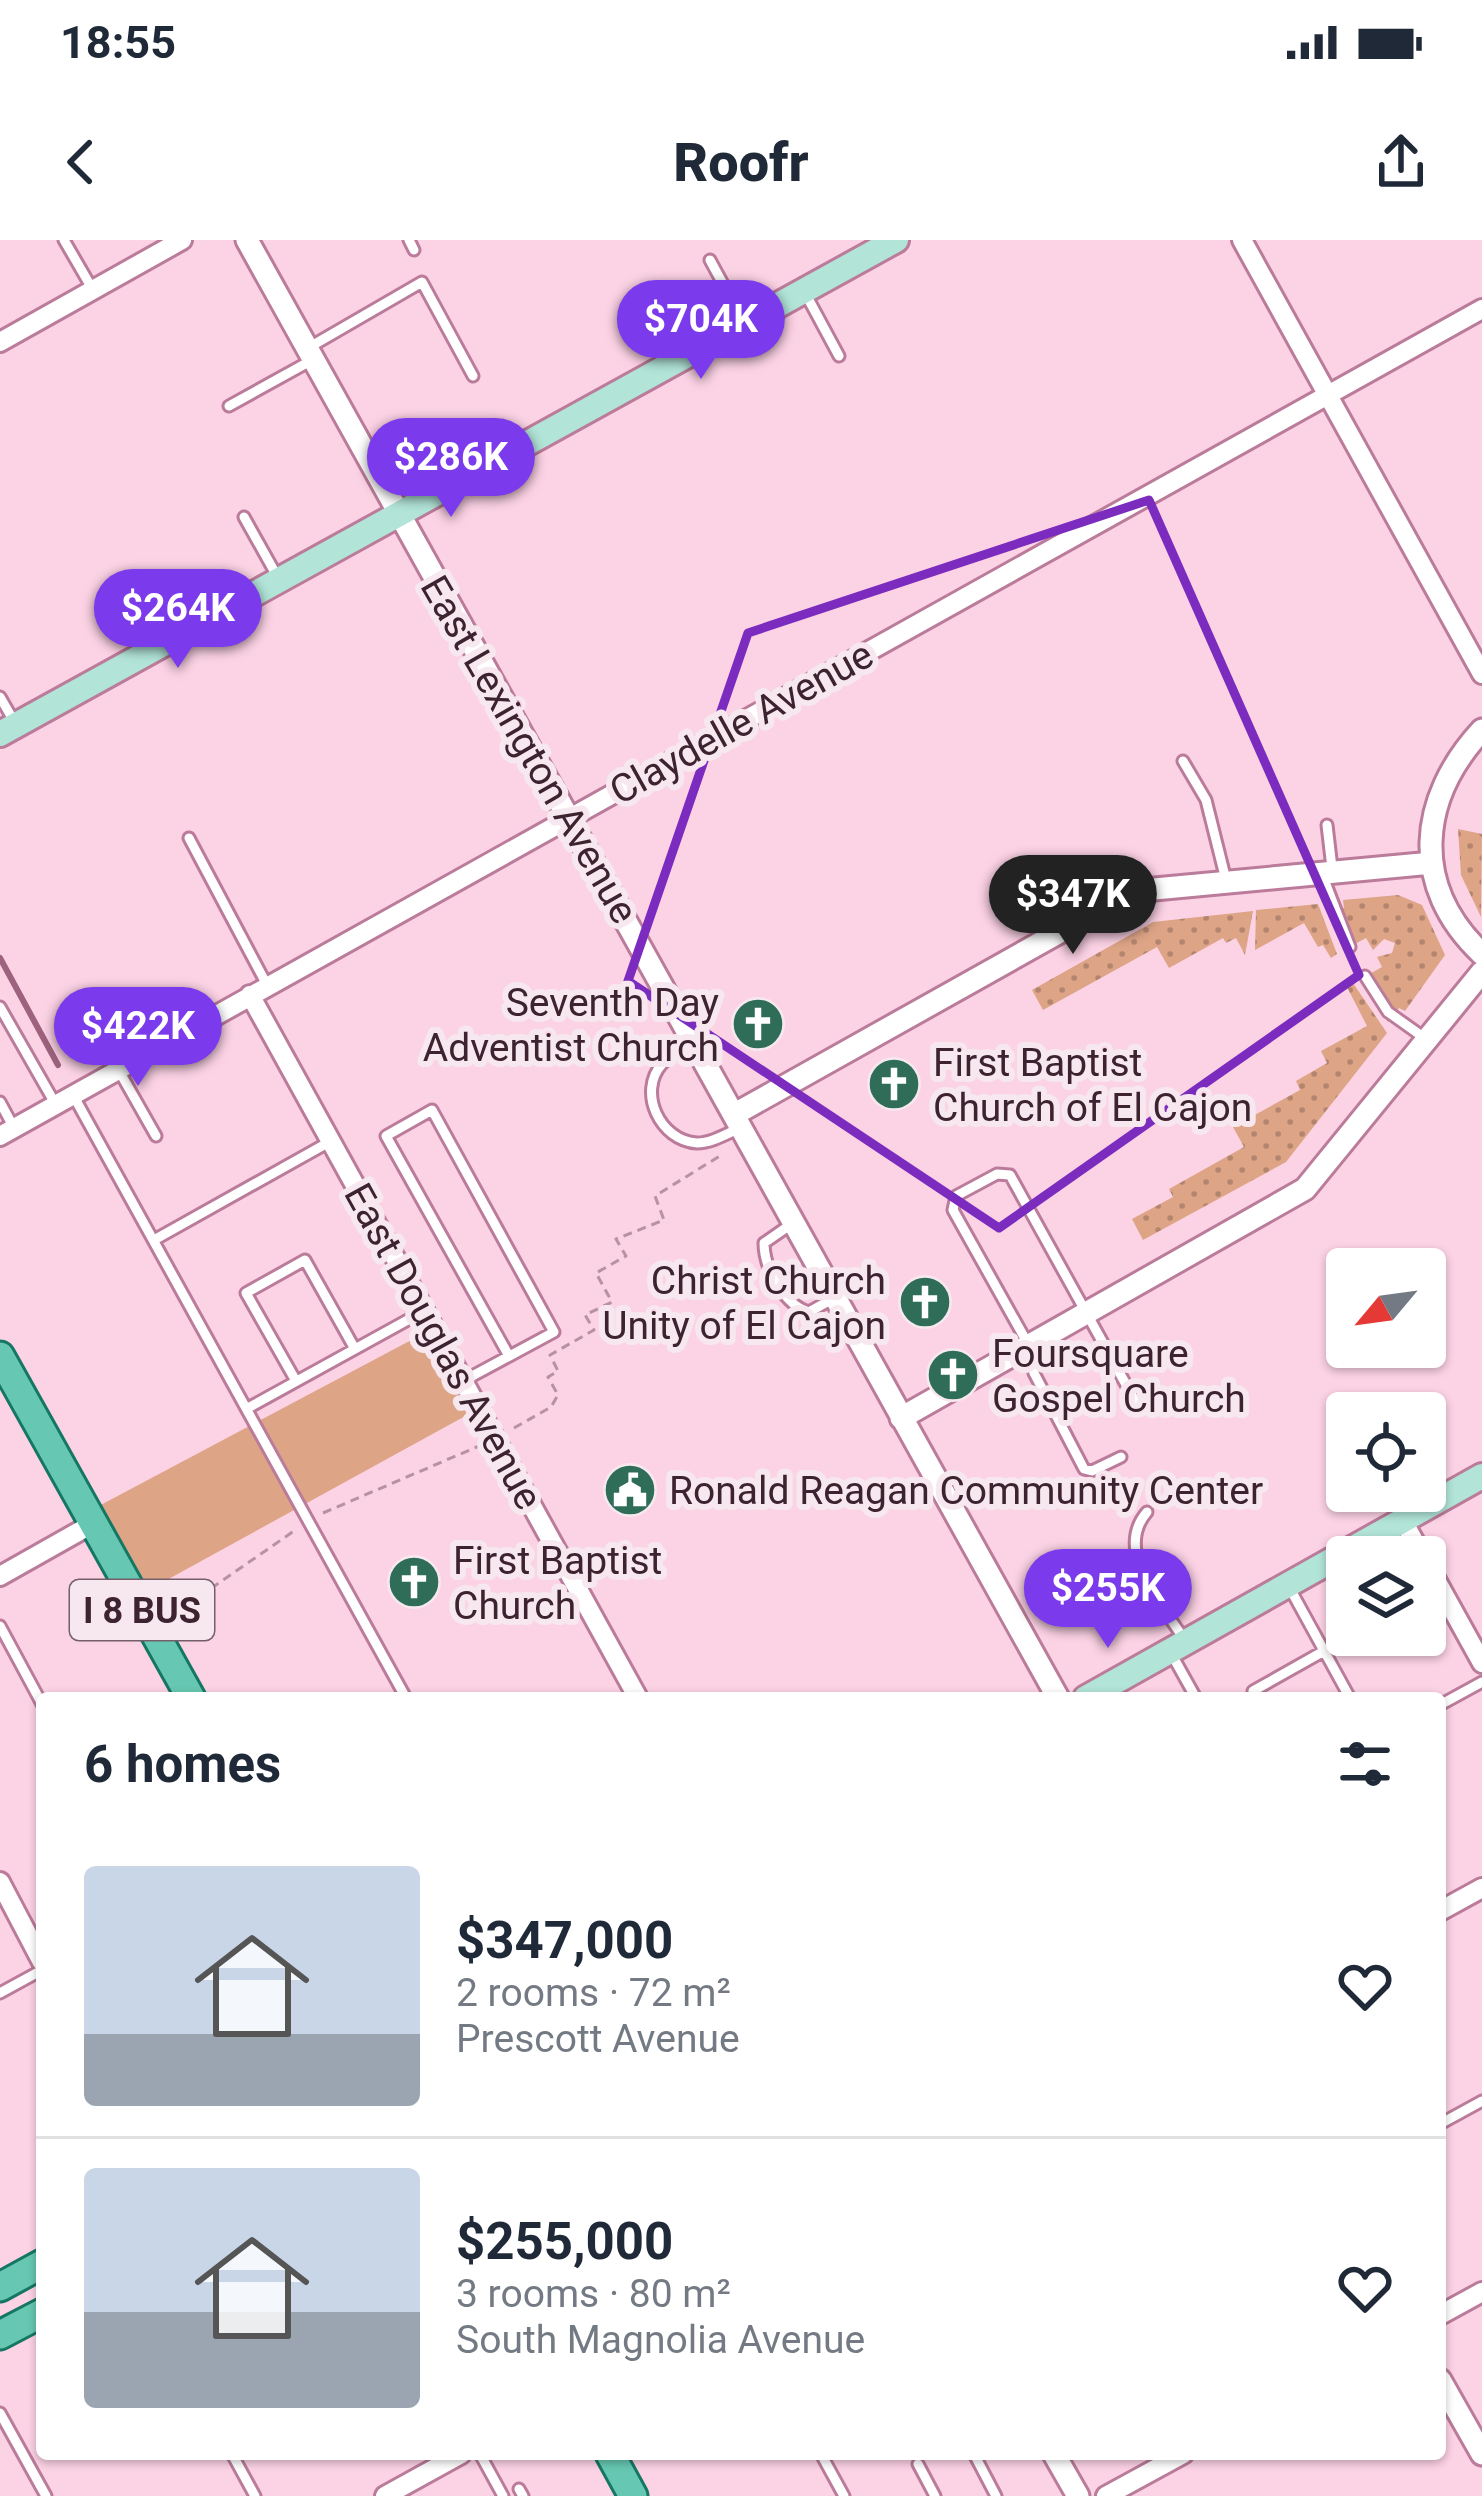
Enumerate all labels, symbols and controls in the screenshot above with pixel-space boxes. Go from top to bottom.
text: 18:55 [60,16,176,69]
icon: back [48,129,114,195]
icon: share [1368,129,1434,195]
text: Roofr [673,131,809,194]
pin: $704K [617,280,785,382]
text: $704K [644,296,758,342]
pin: $286K [367,418,535,520]
text: $286K [394,434,508,480]
street label: East Lexington Avenue [411,568,647,931]
pin: $264K [94,569,262,671]
text: $264K [121,585,235,631]
street label: Claydelle Avenue [602,632,881,814]
pin: $347K [989,855,1157,957]
text: $347K [1016,871,1130,917]
place label: Seventh Day Adventist Church [423,980,719,1071]
pin: $422K [54,987,222,1089]
church icon: Seventh Day Adventist Church [730,996,786,1052]
text: $422K [81,1003,195,1049]
place label: First Baptist Church of El Cajon [933,1040,1252,1131]
church icon: First Baptist Church of El Cajon [866,1056,922,1112]
street label: East Douglas Avenue [334,1176,552,1517]
north arrow [1326,1248,1446,1368]
map controls [1326,1248,1446,1656]
place label: Christ Church Unity of El Cajon [602,1258,886,1349]
church icon: Christ Church Unity of El Cajon [897,1274,953,1330]
place label: Foursquare Gospel Church [992,1331,1246,1422]
church icon: Foursquare Gospel Church [925,1347,981,1403]
button: locate [1326,1392,1446,1512]
public building icon: Ronald Reagan Community Center [602,1462,658,1518]
place label: Ronald Reagan Community Center [669,1468,1263,1514]
button: layers [1326,1536,1446,1656]
place label: First Baptist Church [453,1538,662,1629]
pin: $255K [1024,1549,1192,1651]
church icon: First Baptist Church [386,1554,442,1610]
text: $255K [1051,1565,1165,1611]
road number: I 8 BUS [70,1580,214,1640]
icon: filters [1332,1731,1398,1797]
text: 6 homes [84,1735,281,1794]
text: $347,000 [456,1911,673,1970]
icon: home [180,1914,324,2058]
icon: heart [1332,1953,1398,2019]
text: 2 rooms · 72 m² [456,1970,731,2016]
text: Prescott Avenue [456,2016,740,2062]
text: $255,000 [456,2212,673,2271]
icon: home [180,2216,324,2360]
icon: heart [1332,2255,1398,2321]
text: 3 rooms · 80 m² [456,2271,731,2317]
text: South Magnolia Avenue [456,2317,865,2363]

